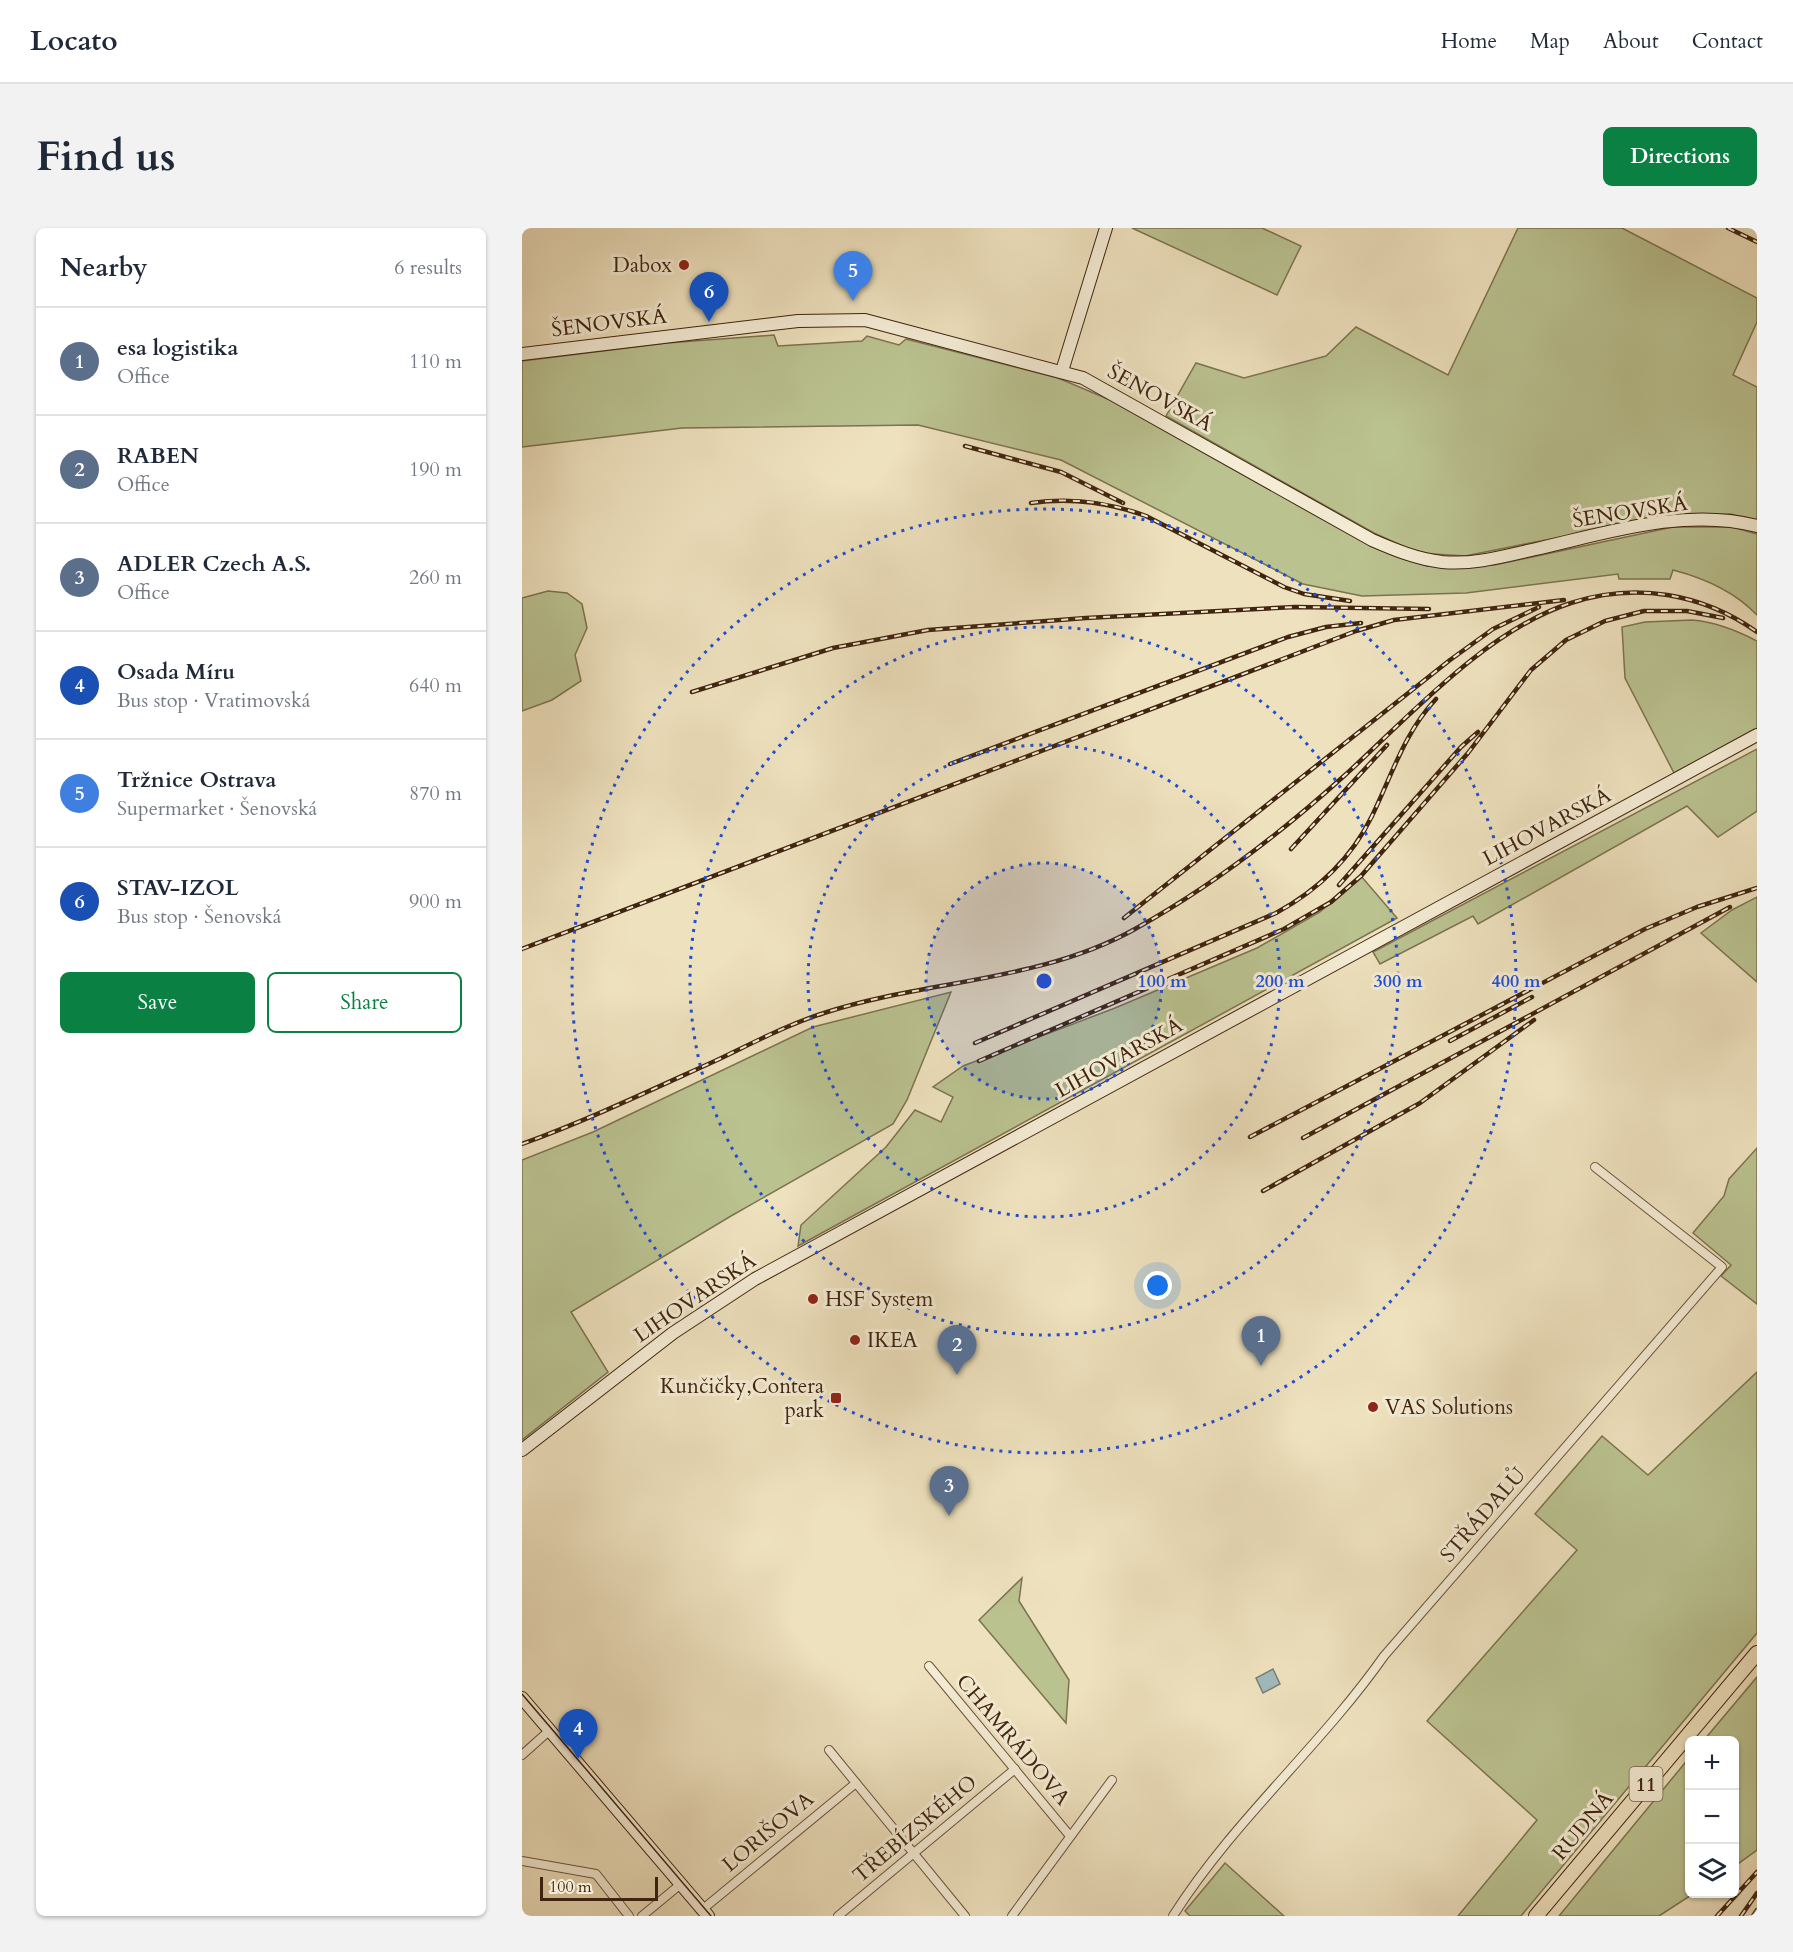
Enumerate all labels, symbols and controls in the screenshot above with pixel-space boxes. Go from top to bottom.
text: Locato [30,22,118,60]
text: Home [1441,27,1497,56]
text: Map [1530,27,1570,56]
text: About [1603,27,1659,56]
text: Contact [1692,27,1763,56]
button: Directions [1603,127,1757,186]
text: Find us [36,128,176,185]
text: Nearby [60,250,148,285]
place label: Dabox [613,251,673,280]
pin: 5 [834,251,872,301]
text: 6 results [394,254,462,281]
marker: Dabox [677,258,691,272]
pin: 6 [690,272,729,322]
street label: ŠENOVSKÁ [550,301,668,344]
text: esa logistika [117,333,239,363]
text: 1 [74,348,85,375]
text: 110 m [409,348,462,375]
street label: ŠENOVSKÁ [1102,356,1218,439]
text: Office [117,363,170,390]
text: RABEN [117,441,199,471]
text: 2 [74,456,85,483]
text: 190 m [409,456,462,483]
text: Office [117,471,170,498]
street label: ŠENOVSKÁ [1570,488,1690,535]
text: ADLER Czech A.S. [117,549,311,579]
text: 3 [74,564,85,591]
text: 260 m [409,564,462,591]
text: Office [117,579,170,606]
text: Osada Míru [117,657,235,687]
text: 4 [74,672,85,699]
text: 640 m [409,672,462,699]
text: Bus stop · Vratimovská [117,687,310,714]
text: Tržnice Ostrava [117,765,277,795]
text: 5 [74,780,85,807]
text: 870 m [409,780,462,807]
street label: LIHOVARSKÁ [1478,781,1616,873]
text: Supermarket · Šenovská [117,795,317,822]
text: STAV-IZOL [117,873,239,903]
text: 6 [74,888,85,915]
text: 900 m [409,888,462,915]
text: Bus stop · Šenovská [117,903,281,930]
text: 100 m [1137,969,1187,994]
text: 200 m [1255,969,1305,994]
text: 300 m [1373,969,1423,994]
text: 400 m [1491,969,1541,994]
centre of rings [1034,971,1054,991]
button: Save [60,972,255,1033]
button: Share [267,972,462,1033]
street label: LIHOVARSKÁ [1050,1011,1188,1105]
street label: LIHOVARSKÁ [628,1246,762,1350]
your location [1143,1271,1172,1300]
place label: HSF System [825,1285,933,1314]
marker: HSF System [806,1292,820,1306]
pin: 1 [1242,1316,1280,1366]
place label: IKEA [867,1326,918,1355]
pin: 2 [938,1326,976,1375]
marker: IKEA [848,1333,862,1347]
place label: Kunčičky,Contera park [660,1372,825,1425]
marker: Kunčičky,Contera park [829,1391,843,1405]
place label: VAS Solutions [1385,1393,1513,1422]
marker: VAS Solutions [1366,1400,1380,1414]
street label: STŘÁDALŮ [1433,1461,1532,1569]
pin: 3 [930,1466,968,1516]
street label: CHAMRÁDOVA [949,1668,1077,1812]
pin: 4 [558,1710,598,1759]
map controls [1685,1736,1739,1898]
button: + [1685,1736,1739,1790]
road number: 11 [1630,1767,1662,1801]
street label: TŘEBÍZSKÉHO [846,1768,983,1890]
street label: LORIŠOVA [715,1784,820,1879]
street label: RUDNÁ [1546,1785,1620,1867]
button: − [1685,1790,1739,1844]
button: layers [1685,1844,1739,1898]
scale bar [540,1874,658,1902]
text: 100 m [549,1876,591,1898]

